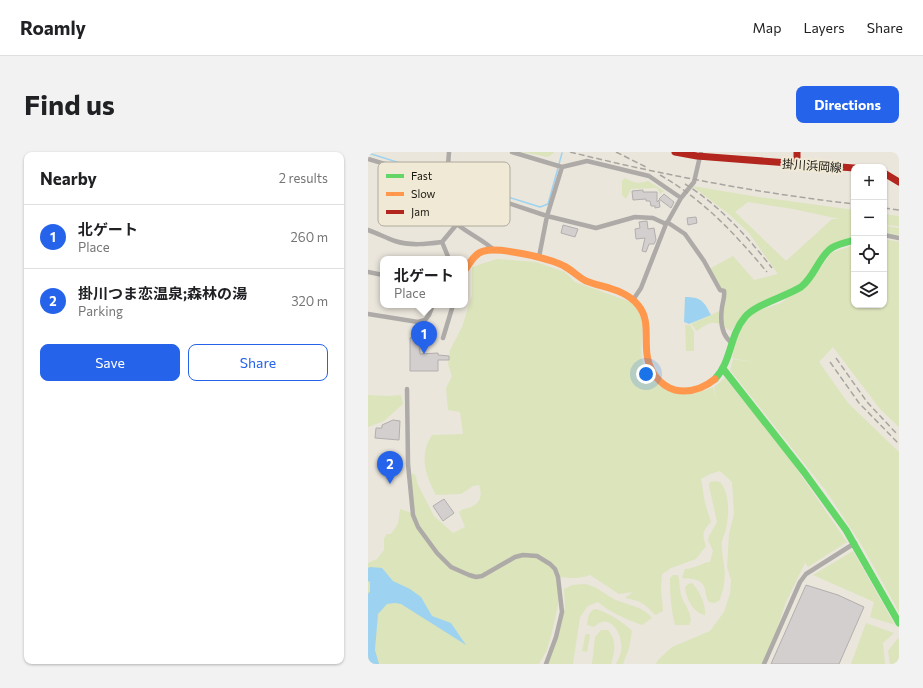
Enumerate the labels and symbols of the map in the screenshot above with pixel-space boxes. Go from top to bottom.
street label: 掛川浜岡線 [782,156,842,174]
legend [378,162,510,226]
text: Fast [411,169,433,182]
text: Slow [411,187,436,200]
text: Jam [411,205,430,219]
pin: 1 [411,321,437,354]
your location [636,364,656,384]
pin: 2 [377,451,403,484]

